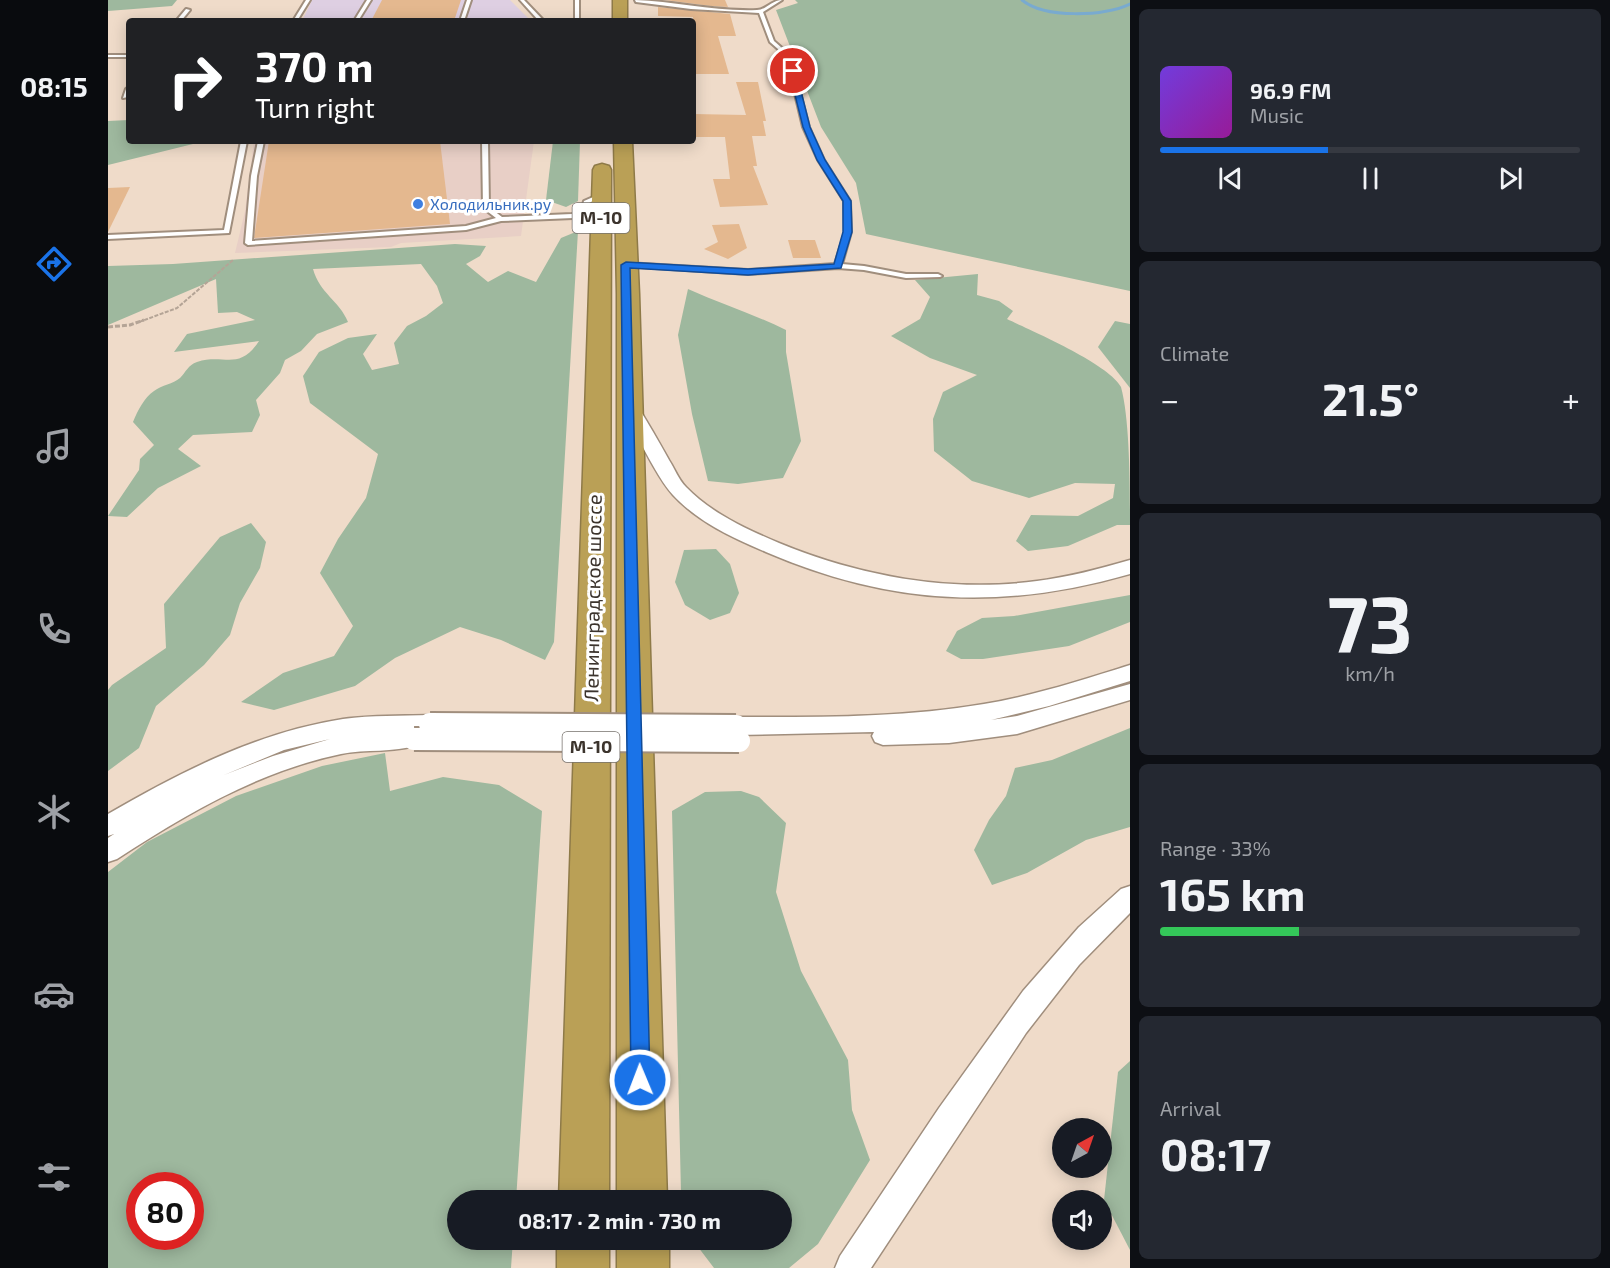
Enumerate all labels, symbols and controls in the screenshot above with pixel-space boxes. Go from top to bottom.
text: 370 m [255,40,374,90]
icon: right [156,42,234,120]
pin [767,45,818,96]
icon: arrive [776,54,809,87]
text: 08:15 [20,70,88,102]
text: 96.9 FM [1250,77,1331,103]
text: Turn right [255,91,375,123]
text: Music [1250,103,1304,127]
icon: previous [1214,162,1247,195]
icon: pause [1354,162,1387,195]
icon: next [1494,162,1527,195]
place label: Холодильник.ру [430,194,552,214]
marker: Холодильник.ру [411,197,425,211]
road number: М-10 [572,203,630,233]
icon: directions [33,243,75,285]
text: Climate [1160,341,1229,365]
text: 21.5° [1322,371,1419,425]
text: − [1160,379,1179,419]
text: + [1562,379,1580,419]
icon: music [33,425,75,467]
street label: Ленинградское шоссе [578,494,606,702]
text: 73 [1327,575,1413,669]
icon: phone [33,608,75,650]
text: km/h [1345,661,1395,685]
road number: М-10 [562,732,620,762]
icon: climate [33,791,75,833]
text: Range · 33% [1160,836,1271,860]
text: 165 km [1160,866,1305,920]
icon: car [33,973,75,1015]
position arrow [608,1048,672,1112]
text: Arrival [1160,1096,1221,1120]
north arrow [1052,1118,1112,1178]
map controls [1052,1118,1112,1250]
text: 08:17 [1160,1126,1271,1180]
icon: filters [33,1156,75,1198]
speed limit sign: 80 [126,1172,204,1250]
button: sound [1052,1190,1112,1250]
text: 08:17 · 2 min · 730 m [518,1207,721,1233]

